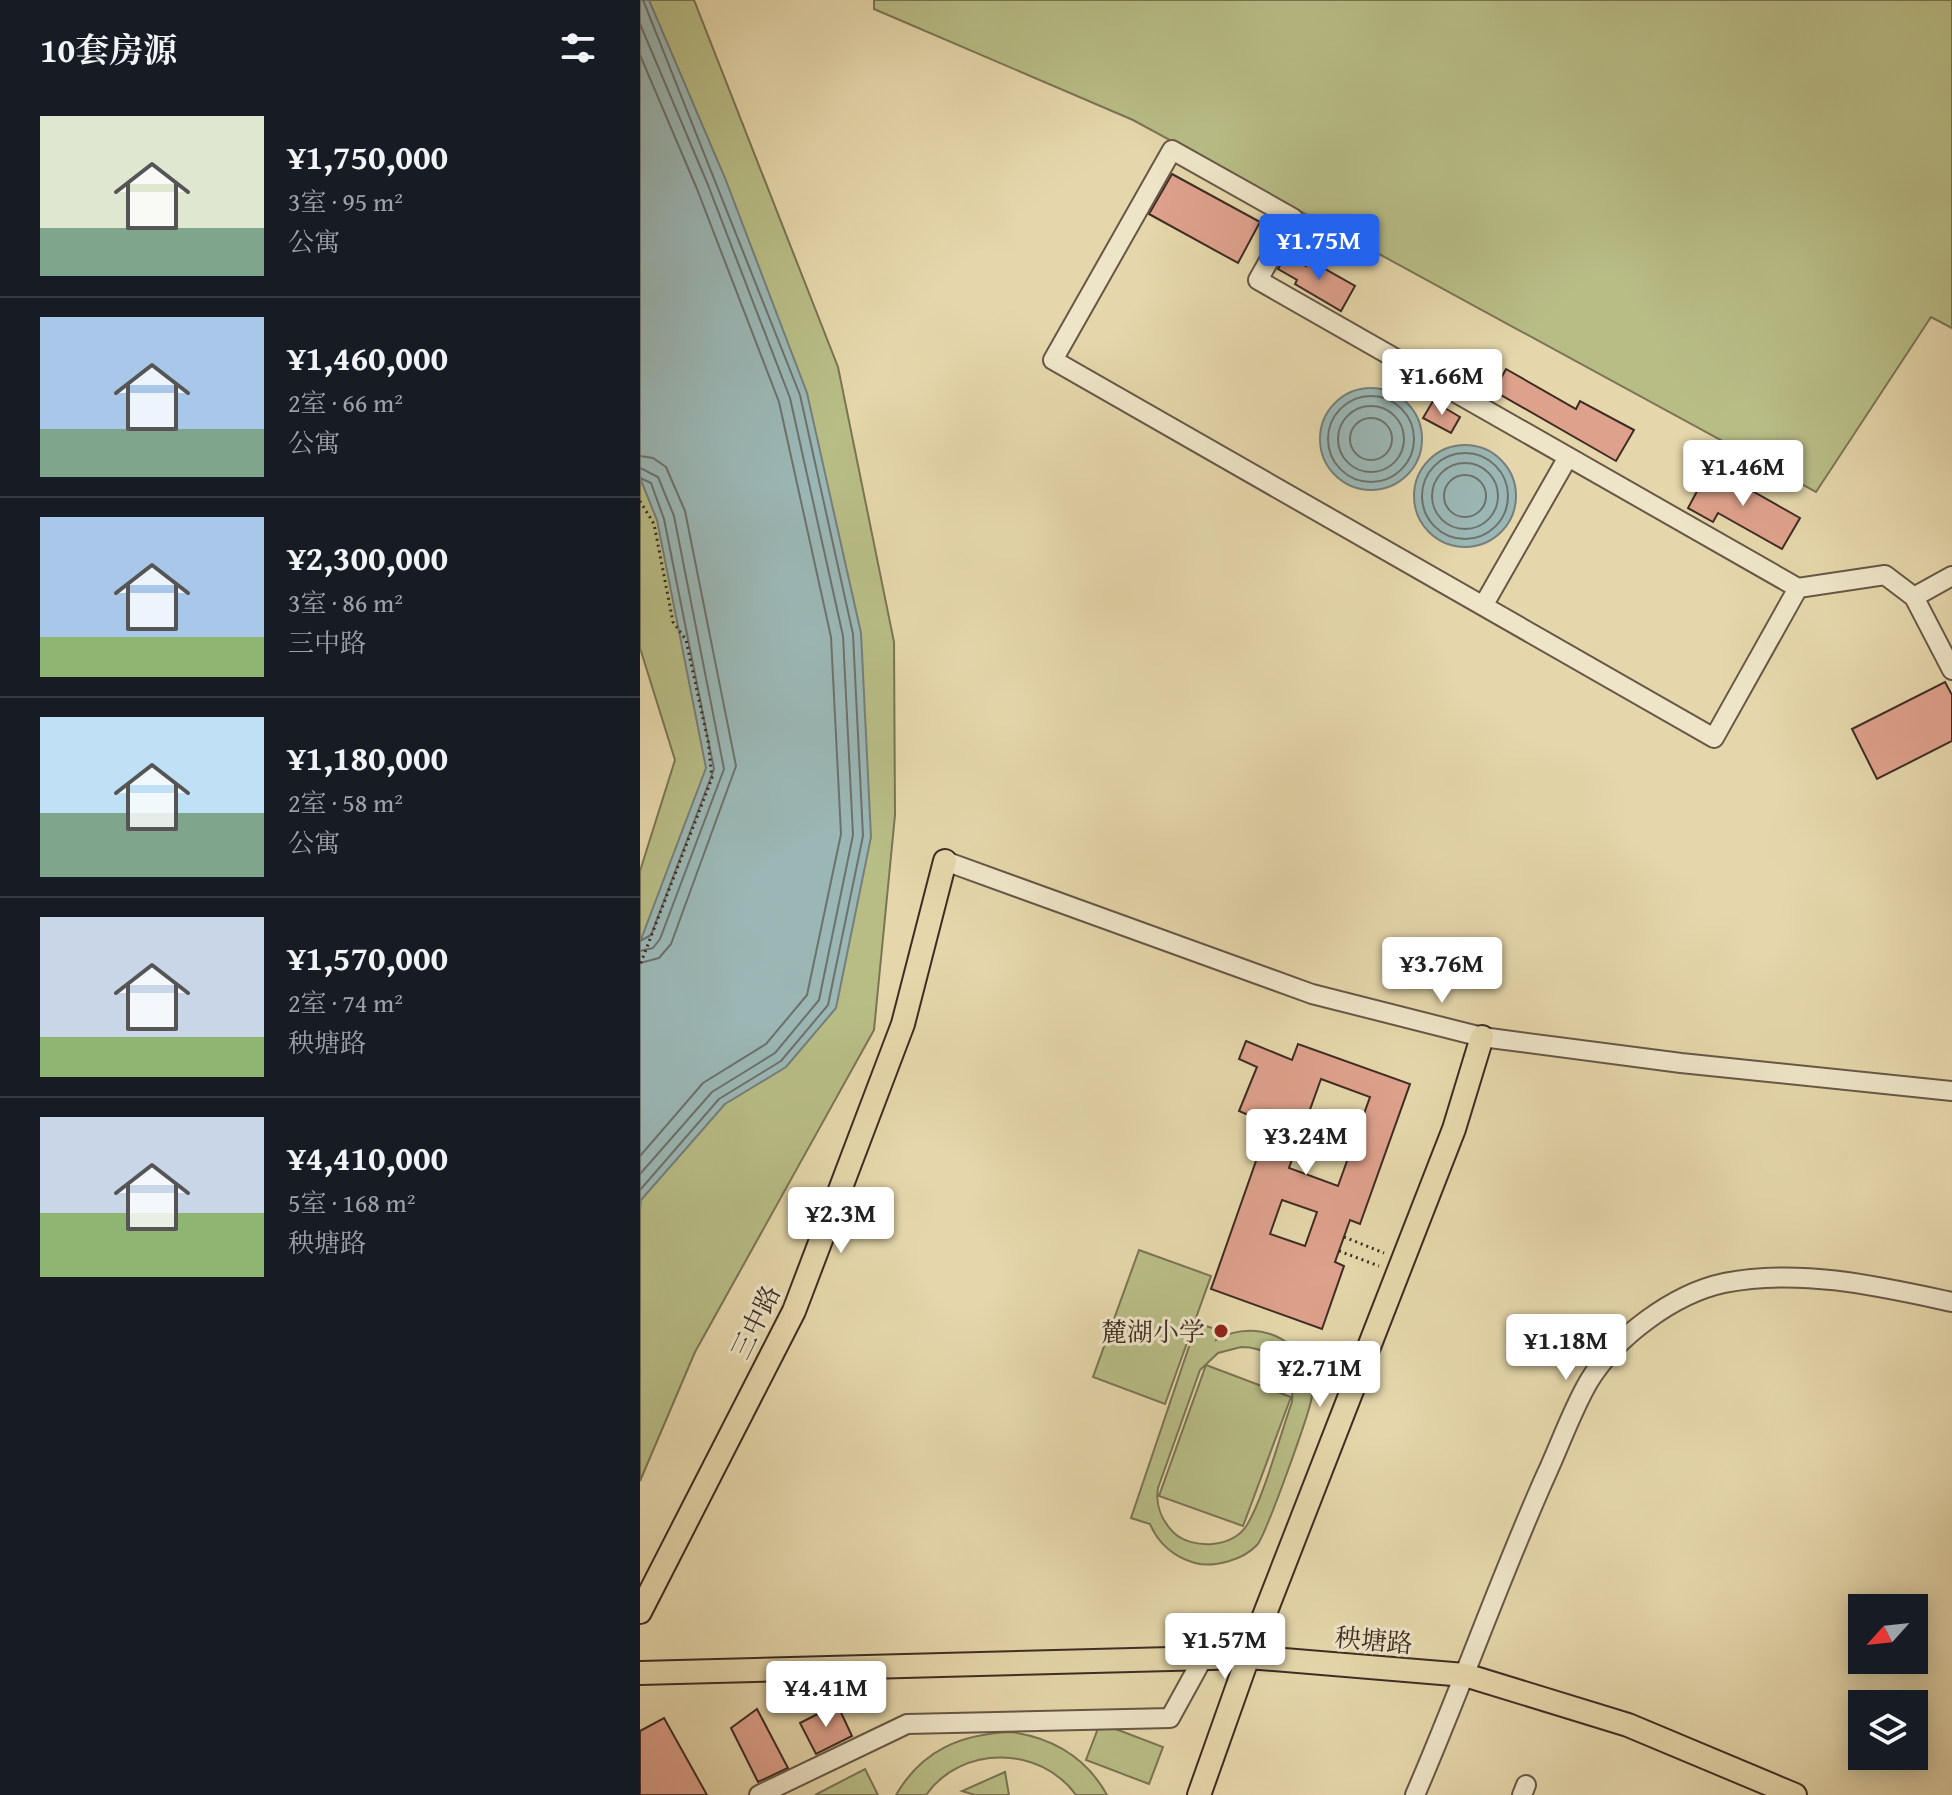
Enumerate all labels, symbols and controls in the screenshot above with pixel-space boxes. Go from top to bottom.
text: 10套房源 [40,25,177,74]
icon: filters [556,26,600,70]
text: ¥1,750,000 [288,132,448,181]
icon: home [104,148,200,244]
text: 3室 · 95 m² [288,182,403,221]
pin: ¥1.75M [1254,214,1384,282]
text: ¥1.75M [1277,220,1361,259]
text: 公寓 [288,222,340,261]
text: ¥1,460,000 [288,333,448,382]
icon: home [104,349,200,445]
pin: ¥1.66M [1377,349,1507,417]
text: ¥1.66M [1400,355,1484,394]
text: 2室 · 66 m² [288,383,403,422]
text: 公寓 [288,423,340,462]
pin: ¥1.46M [1678,440,1808,508]
text: ¥1.46M [1701,446,1785,485]
text: ¥2,300,000 [288,533,448,582]
icon: home [104,549,200,645]
text: 3室 · 86 m² [288,583,403,622]
text: 三中路 [288,623,366,662]
text: ¥1,180,000 [288,733,448,782]
icon: home [104,749,200,845]
text: 2室 · 58 m² [288,783,403,822]
text: 公寓 [288,823,340,862]
text: ¥1,570,000 [288,933,448,982]
pin: ¥3.76M [1377,937,1507,1005]
text: ¥3.76M [1400,943,1484,982]
icon: home [104,949,200,1045]
text: 2室 · 74 m² [288,983,403,1022]
text: 秧塘路 [288,1023,366,1062]
pin: ¥3.24M [1241,1109,1371,1177]
text: ¥3.24M [1264,1115,1348,1154]
text: ¥4,410,000 [288,1133,448,1182]
icon: home [104,1149,200,1245]
text: 5室 · 168 m² [288,1183,416,1222]
pin: ¥2.3M [785,1187,897,1255]
text: ¥2.3M [806,1193,876,1232]
text: 秧塘路 [288,1223,366,1262]
street label: 三中路 [720,1278,790,1366]
place label: 麓湖小学 [1101,1312,1205,1351]
pin: ¥1.18M [1501,1314,1631,1382]
text: ¥1.18M [1524,1320,1608,1359]
marker: 麓湖小学 [1212,1322,1230,1340]
pin: ¥2.71M [1255,1341,1385,1409]
text: ¥2.71M [1278,1347,1362,1386]
north arrow [1848,1594,1928,1674]
map controls [1848,1594,1928,1770]
pin: ¥1.57M [1160,1613,1290,1681]
street label: 秧塘路 [1333,1617,1415,1663]
text: ¥1.57M [1183,1619,1267,1658]
pin: ¥4.41M [761,1661,891,1729]
text: ¥4.41M [784,1667,868,1706]
button: layers [1848,1690,1928,1770]

